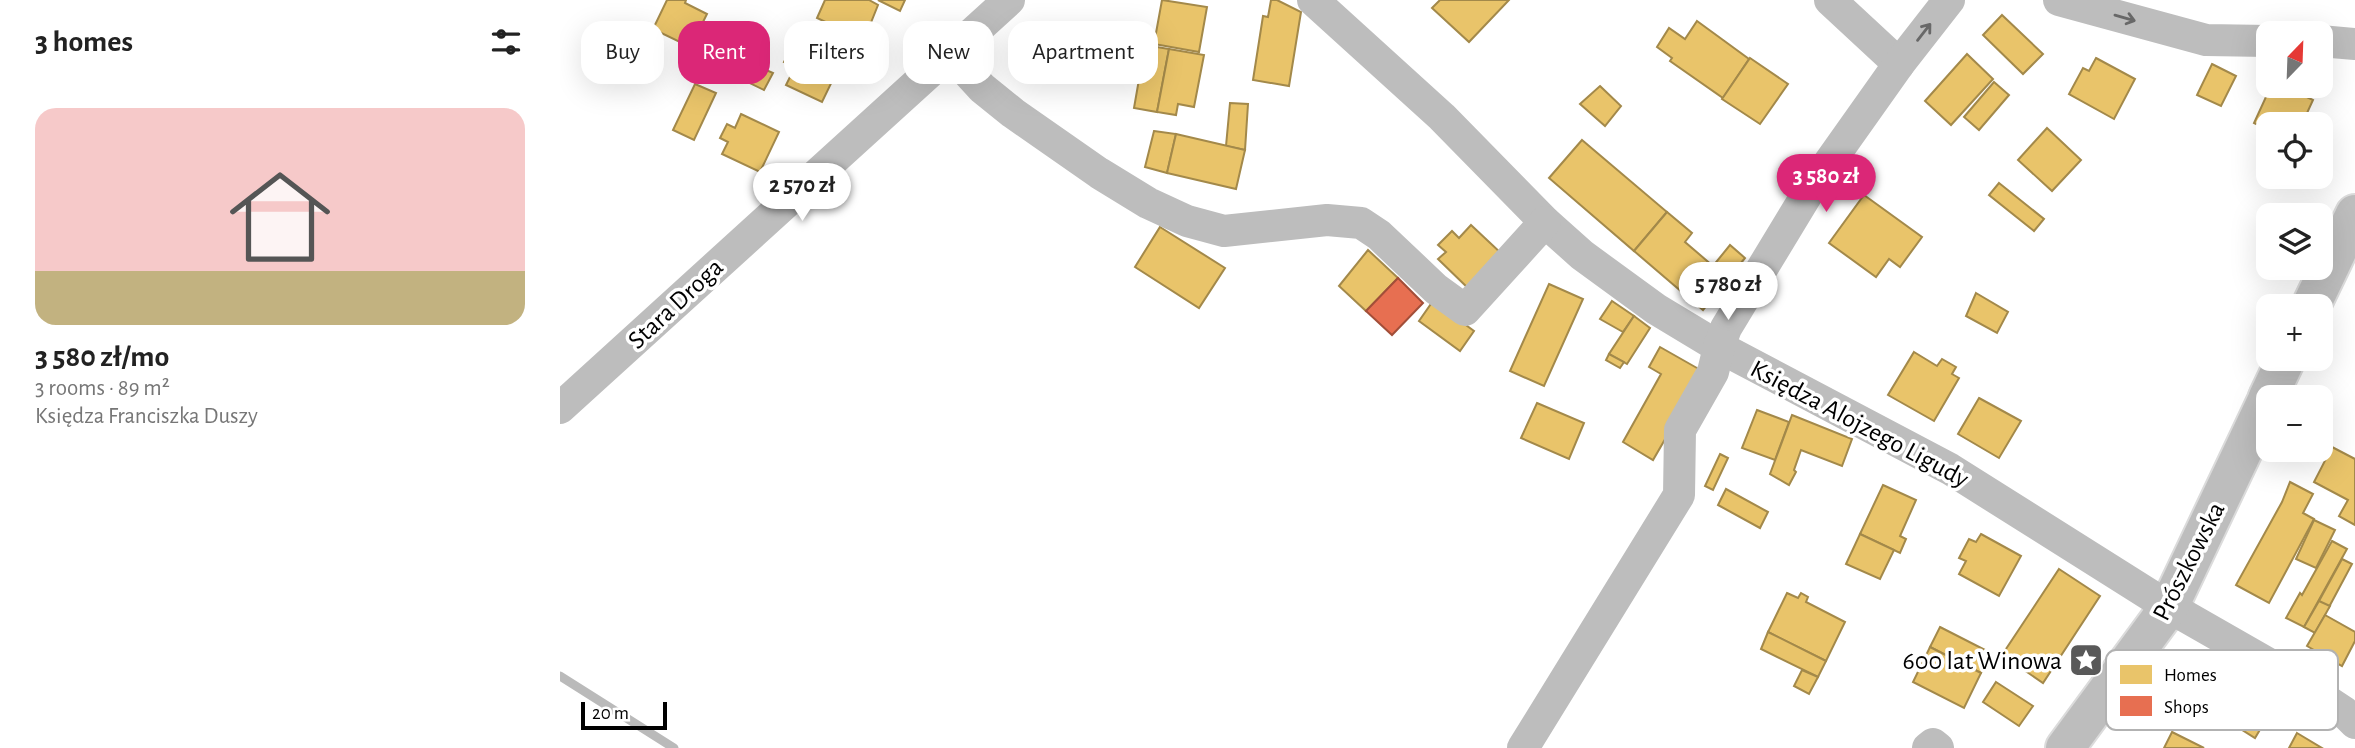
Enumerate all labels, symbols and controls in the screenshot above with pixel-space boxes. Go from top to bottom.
one-way arrow [2114,12,2136,25]
chip: Buy [581,21,664,84]
chip: Rent [678,21,770,84]
chip: Filters [784,21,889,84]
chip: New [903,21,994,84]
chip: Apartment [1008,21,1158,84]
north arrow [2256,21,2333,98]
map controls [2256,21,2333,462]
icon: filters [487,23,525,61]
one-way arrow [1916,24,1932,42]
text: 3 homes [35,27,133,57]
button: locate [2256,112,2333,189]
icon: home [217,154,343,280]
pin: 3 580 zł [1754,154,1898,214]
pin: 2 570 zł [730,164,874,223]
text: 3 580 zł [1793,165,1859,188]
text: 2 570 zł [769,174,835,197]
button: layers [2256,203,2333,280]
street label: Stara Droga [623,254,728,354]
pin: 5 780 zł [1656,262,1800,322]
text: 5 780 zł [1695,273,1761,296]
button: + [2256,294,2333,371]
text: 3 580 zł/mo [35,342,169,372]
street label: Księdza Alojzego Ligudy [1746,355,1973,492]
text: 3 rooms · 89 m² [35,377,170,400]
button: − [2256,385,2333,462]
text: Księdza Franciszka Duszy [35,405,258,428]
street label: Prószkowska [2148,498,2230,625]
place icon: 600 lat Winowa [2067,641,2105,679]
place label: 600 lat Winowa [1903,648,2062,674]
legend [2106,650,2338,730]
text: Homes [2164,666,2217,685]
text: Shops [2164,698,2209,717]
scale bar [581,699,667,731]
text: 20 m [592,704,629,723]

